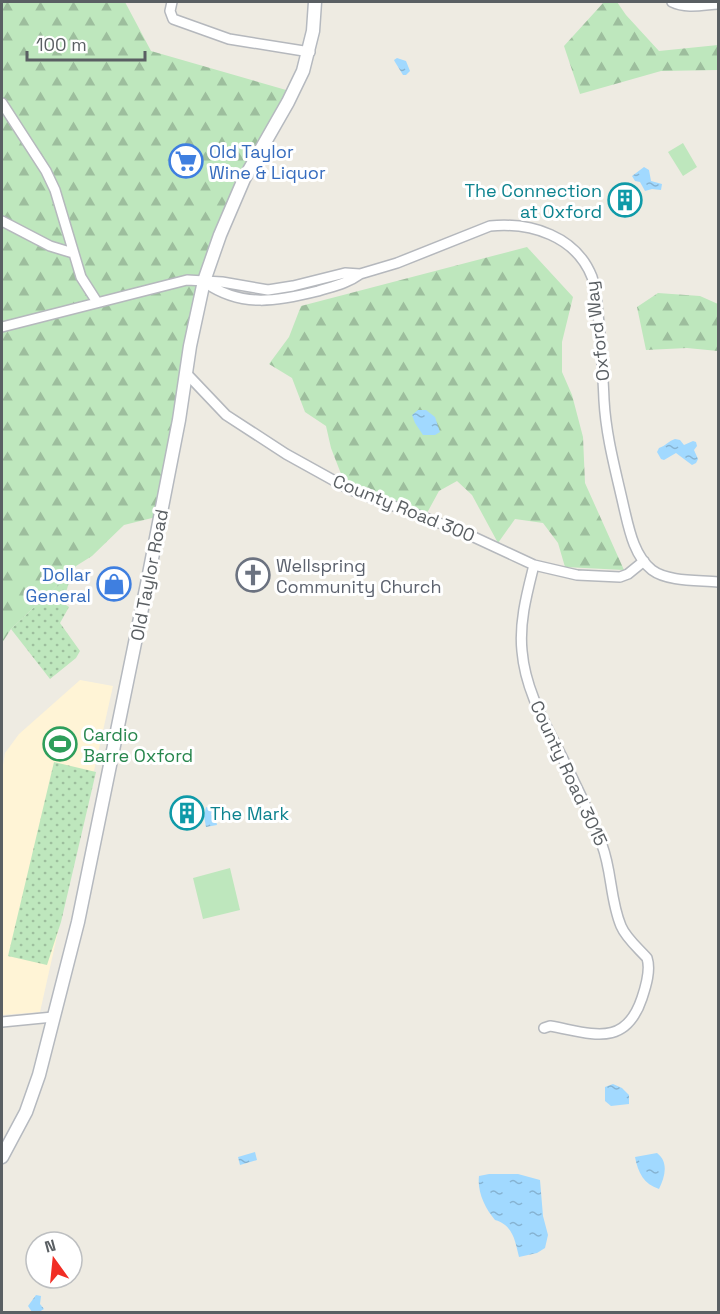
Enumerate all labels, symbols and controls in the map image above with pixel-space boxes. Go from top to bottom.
scale bar [27,24,146,62]
text: 100 m [36,33,87,56]
place label: Old Taylor Wine & Liquor [209,140,326,184]
supermarket icon: Old Taylor Wine & Liquor [168,143,204,179]
place label: The Connection at Oxford [464,179,602,223]
building icon: The Connection at Oxford [607,182,643,218]
street label: Oxford Way [579,280,615,382]
street label: County Road 300 [330,469,478,547]
street label: Old Taylor Road [125,507,173,643]
place label: Wellspring Community Church [276,554,442,598]
church icon: Wellspring Community Church [235,557,271,593]
place label: Dollar General [26,563,91,607]
shop icon: Dollar General [96,566,132,602]
street label: County Road 3015 [525,697,613,849]
place label: Cardio Barre Oxford [83,723,193,767]
sports icon: Cardio Barre Oxford [42,726,78,762]
building icon: The Mark [169,795,205,831]
place label: The Mark [210,802,290,825]
north arrow [24,1230,84,1290]
text: N [42,1234,58,1258]

